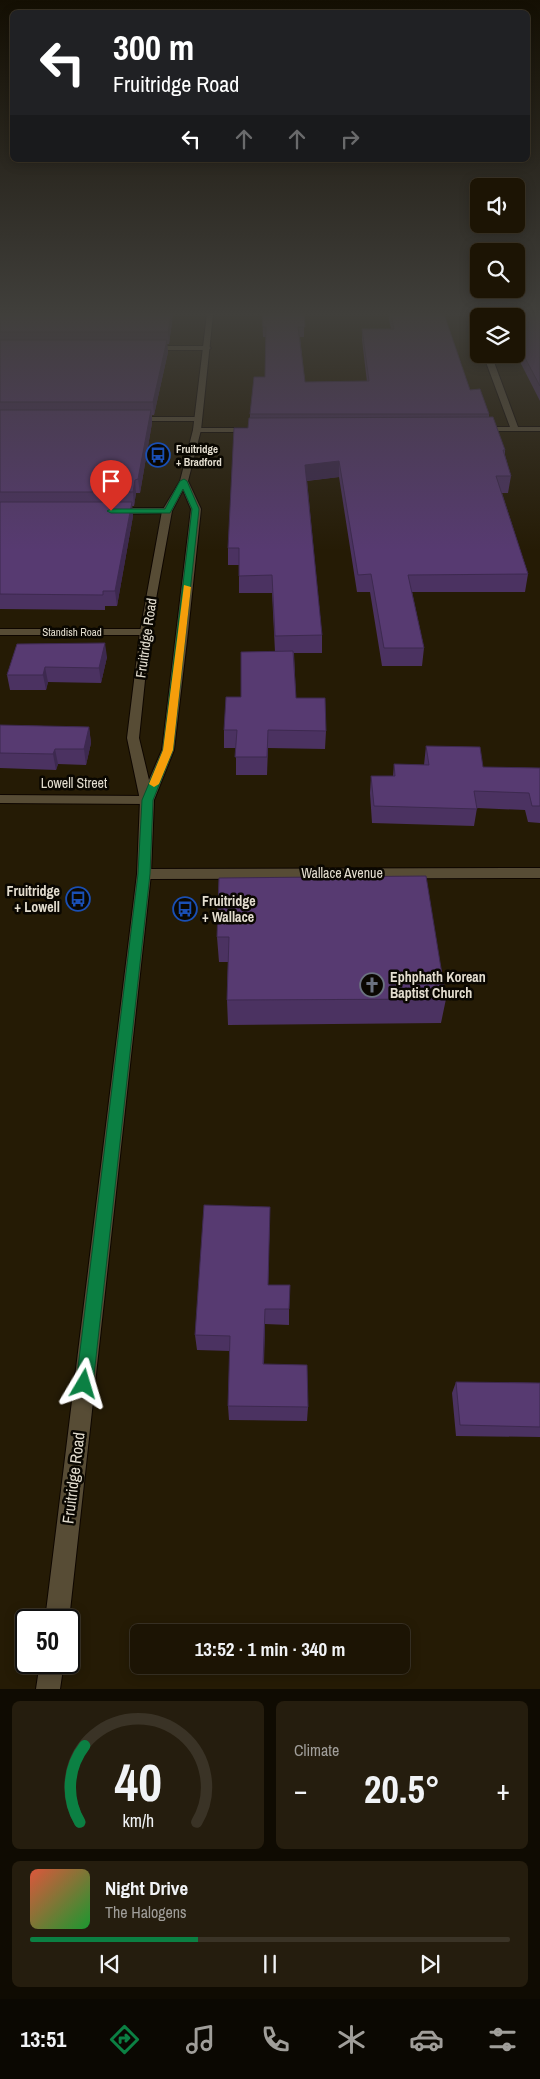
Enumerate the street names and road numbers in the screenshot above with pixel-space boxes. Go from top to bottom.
street label: Fruitridge Road [131,597,161,679]
street label: Standish Road [42,625,102,639]
street label: Lowell Street [41,774,107,792]
street label: Wallace Avenue [301,864,383,882]
street label: Fruitridge Road [56,1431,90,1525]

